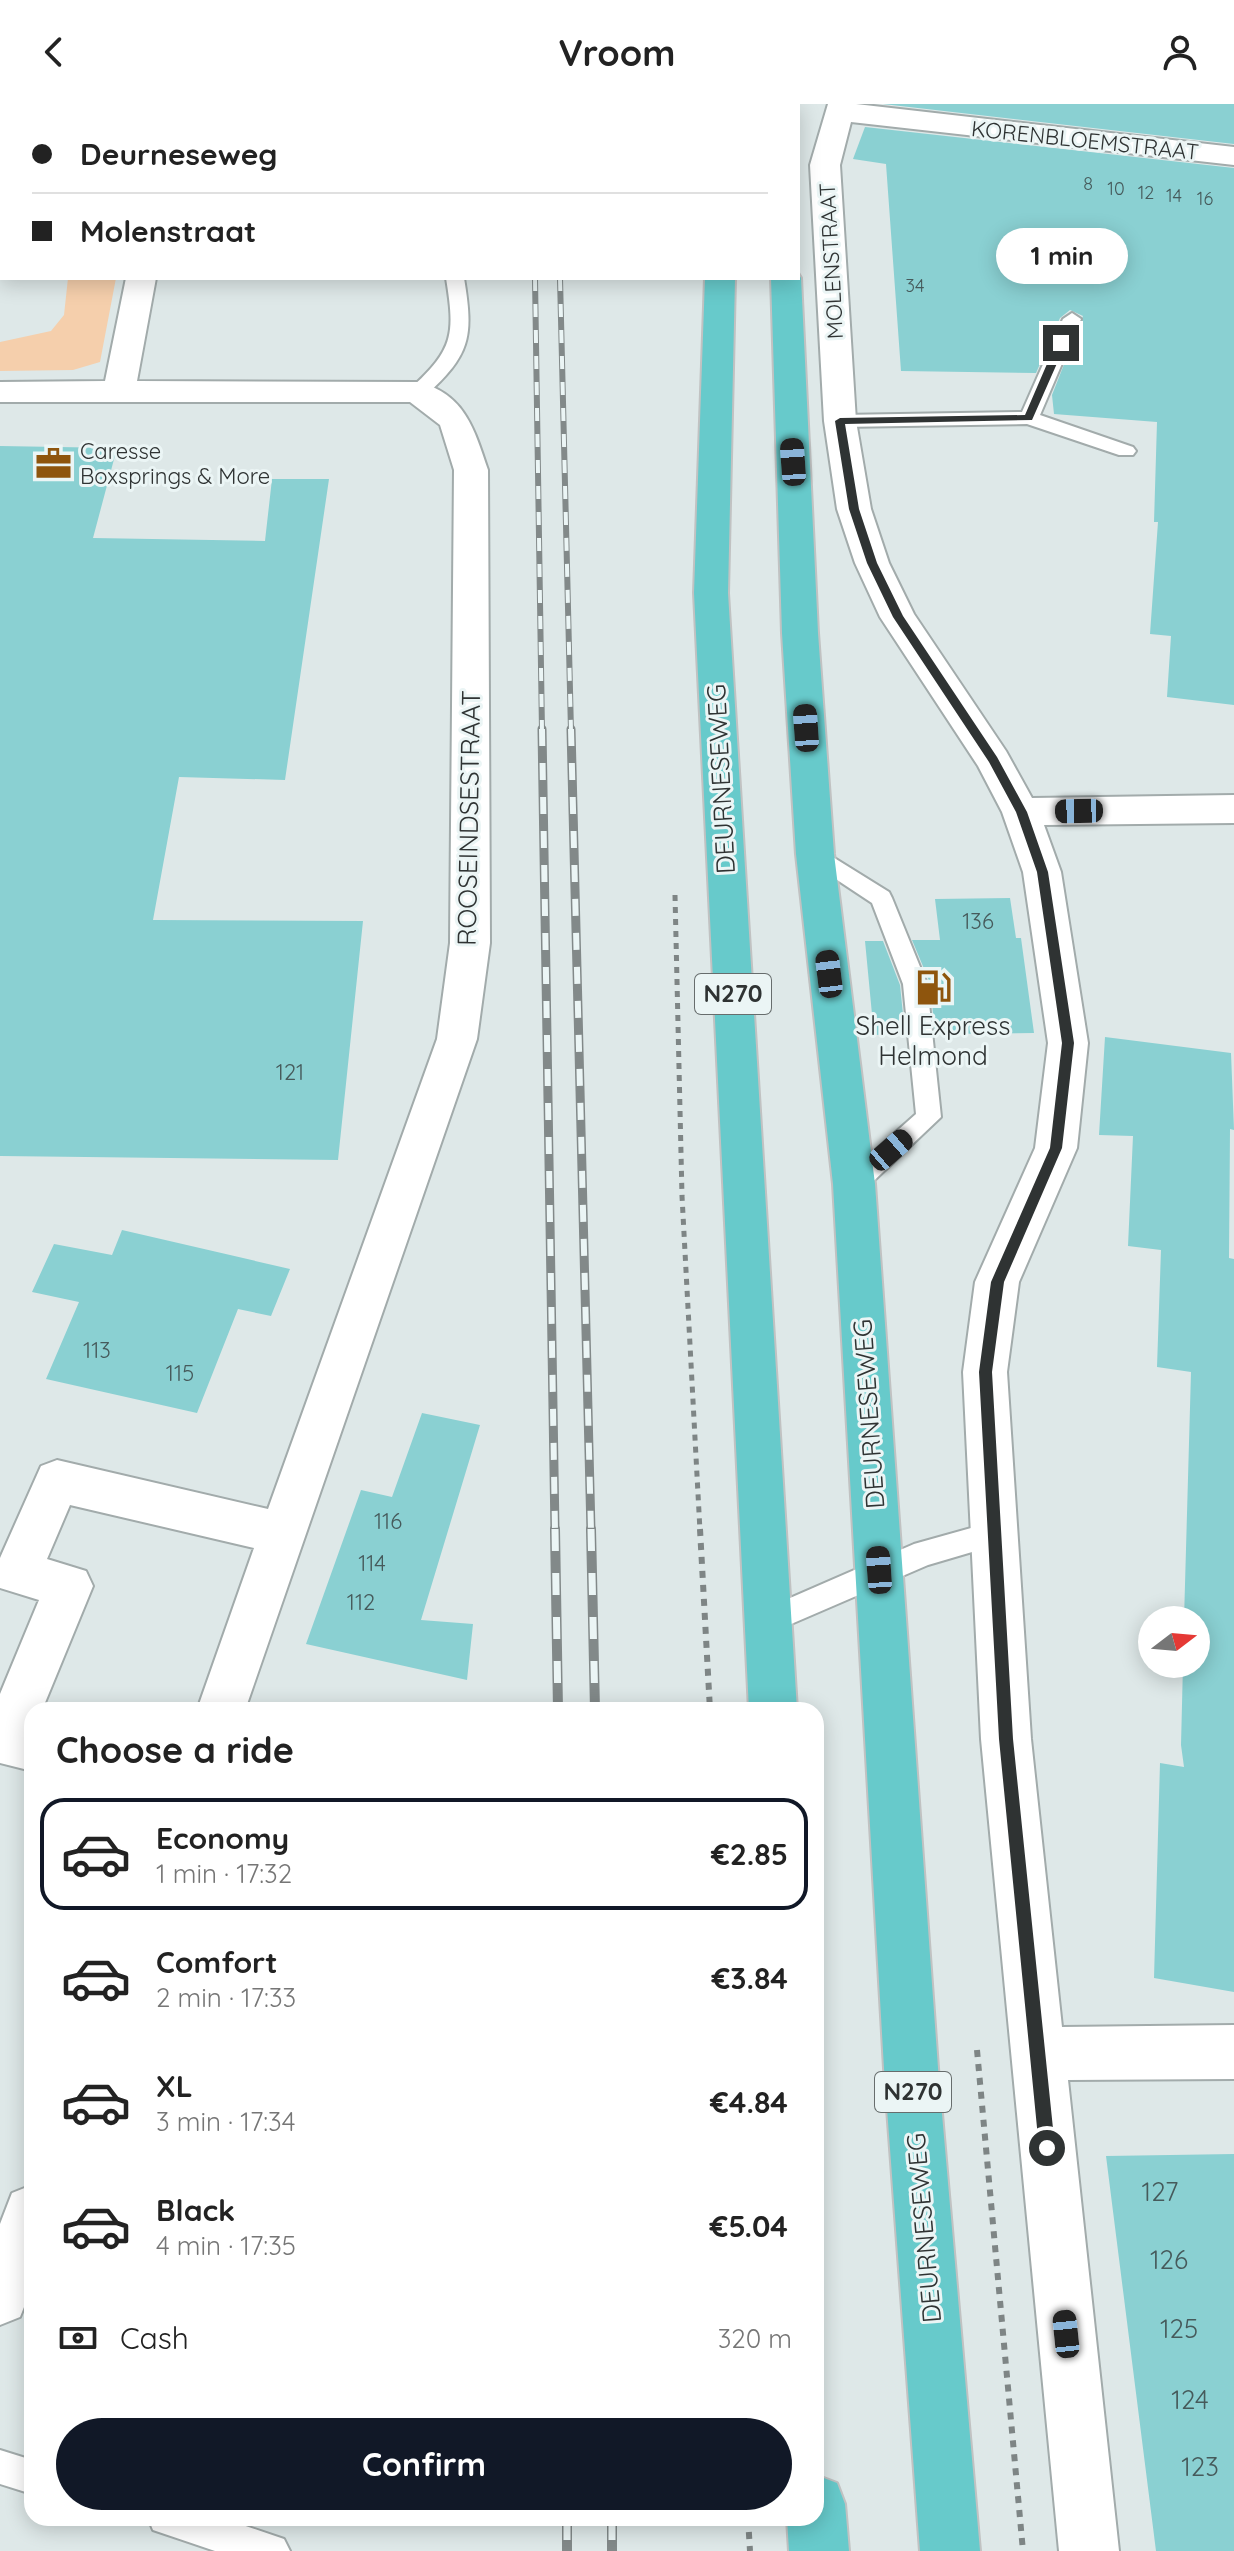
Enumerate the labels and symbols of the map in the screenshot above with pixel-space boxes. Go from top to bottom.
street label: KORENBLOEMSTRAAT [970,114,1200,166]
house number: 8 [1083,172,1093,195]
house number: 10 [1107,177,1125,200]
house number: 12 [1138,181,1154,204]
street label: MOLENSTRAAT [813,182,849,340]
house number: 14 [1166,184,1182,207]
house number: 16 [1197,187,1213,210]
callout: 1 min [995,227,1127,283]
house number: 34 [906,274,924,297]
route end [1043,325,1079,361]
place label: Caresse Boxsprings & More [80,437,270,490]
car [779,437,807,487]
office icon: Caresse Boxsprings & More [35,445,73,483]
street label: DEURNESEWEG [699,683,742,875]
street label: ROOSEINDSESTRAAT [450,690,487,946]
car [792,703,820,753]
car [1055,799,1103,823]
house number: 136 [962,907,994,935]
car [814,949,844,999]
fuel station icon: Shell Express Helmond [914,968,952,1006]
road number: N270 [695,974,771,1014]
place label: Shell Express Helmond [856,1009,1010,1072]
house number: 121 [276,1058,304,1086]
car [865,1125,917,1175]
street label: DEURNESEWEG [845,1318,892,1510]
house number: 113 [83,1336,111,1364]
house number: 115 [166,1359,194,1387]
house number: 116 [374,1507,402,1535]
car [865,1545,893,1595]
house number: 114 [358,1549,386,1577]
house number: 112 [347,1588,375,1616]
north arrow [1138,1606,1210,1678]
road number: N270 [875,2072,951,2112]
route start [1029,2130,1065,2166]
street label: DEURNESEWEG [899,2132,948,2324]
house number: 127 [1142,2175,1178,2208]
house number: 126 [1150,2243,1188,2276]
car [1052,2309,1080,2359]
house number: 125 [1160,2312,1198,2345]
house number: 124 [1171,2383,1209,2416]
house number: 123 [1181,2450,1219,2483]

